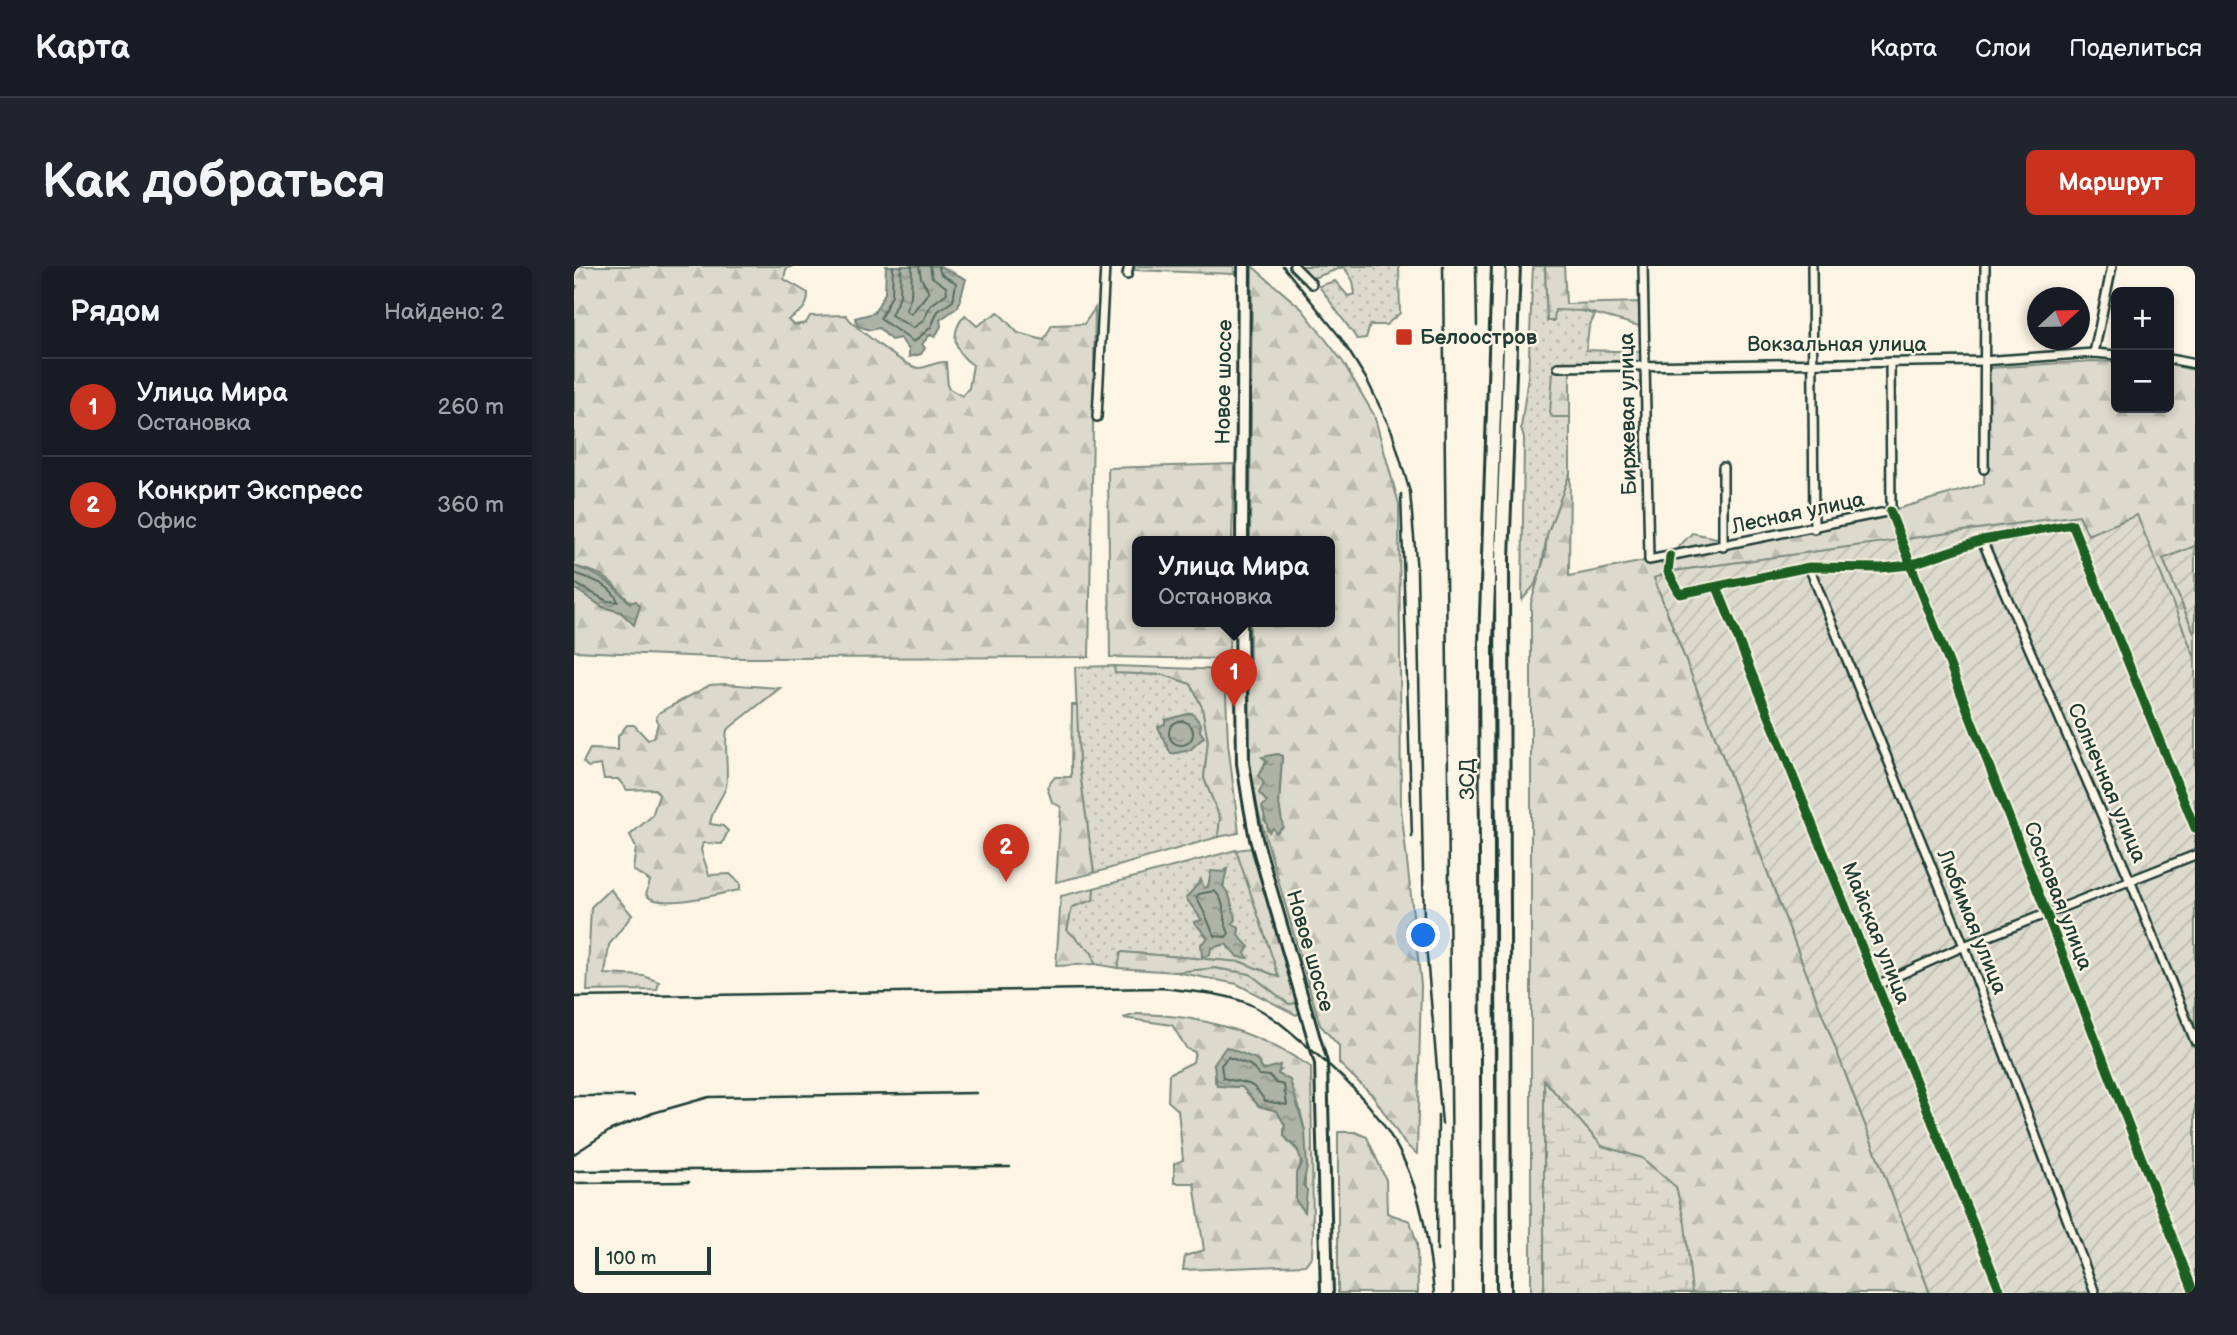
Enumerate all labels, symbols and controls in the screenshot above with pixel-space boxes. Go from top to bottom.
text: Карта [35,28,130,68]
text: Карта [1870,34,1937,63]
text: Слои [1975,34,2031,63]
text: Поделиться [2069,34,2202,63]
button: Маршрут [2026,150,2195,215]
text: Как добраться [42,153,386,212]
north arrow [2027,287,2090,350]
map controls [2111,287,2174,413]
button: + [2111,287,2174,350]
text: Рядом [70,294,160,330]
text: Найдено: 2 [384,298,504,326]
street label: Новое шоссе [1210,319,1238,445]
place label: Белоостров [1420,325,1538,350]
marker: Белоостров [1394,327,1414,347]
street label: Биржевая улица [1614,332,1642,496]
street label: Вокзальная улица [1747,332,1928,357]
button: − [2111,350,2174,413]
text: Улица Мира [137,378,288,409]
text: 1 [88,393,98,421]
text: 260 m [438,393,504,421]
text: Остановка [137,409,251,437]
text: Конкрит Экспресс [137,476,363,507]
street label: Лесная улица [1728,487,1867,539]
text: 2 [86,491,100,519]
text: 360 m [437,491,504,519]
text: Офис [137,507,197,535]
popup [1132,536,1335,627]
text: Улица Мира [1158,552,1309,583]
text: Остановка [1158,583,1272,611]
pin: 1 [1211,649,1257,707]
street label: Солнечная улица [2062,699,2152,867]
street label: ЗСД [1455,758,1480,800]
street label: Сосновая улица [2018,818,2098,974]
pin: 2 [983,824,1029,882]
street label: Любимая улица [1931,845,2013,999]
street label: Майская улица [1836,858,1916,1008]
street label: Новое шоссе [1281,887,1339,1015]
your location [1406,918,1440,952]
scale bar [595,1244,710,1276]
text: 100 m [606,1247,657,1270]

